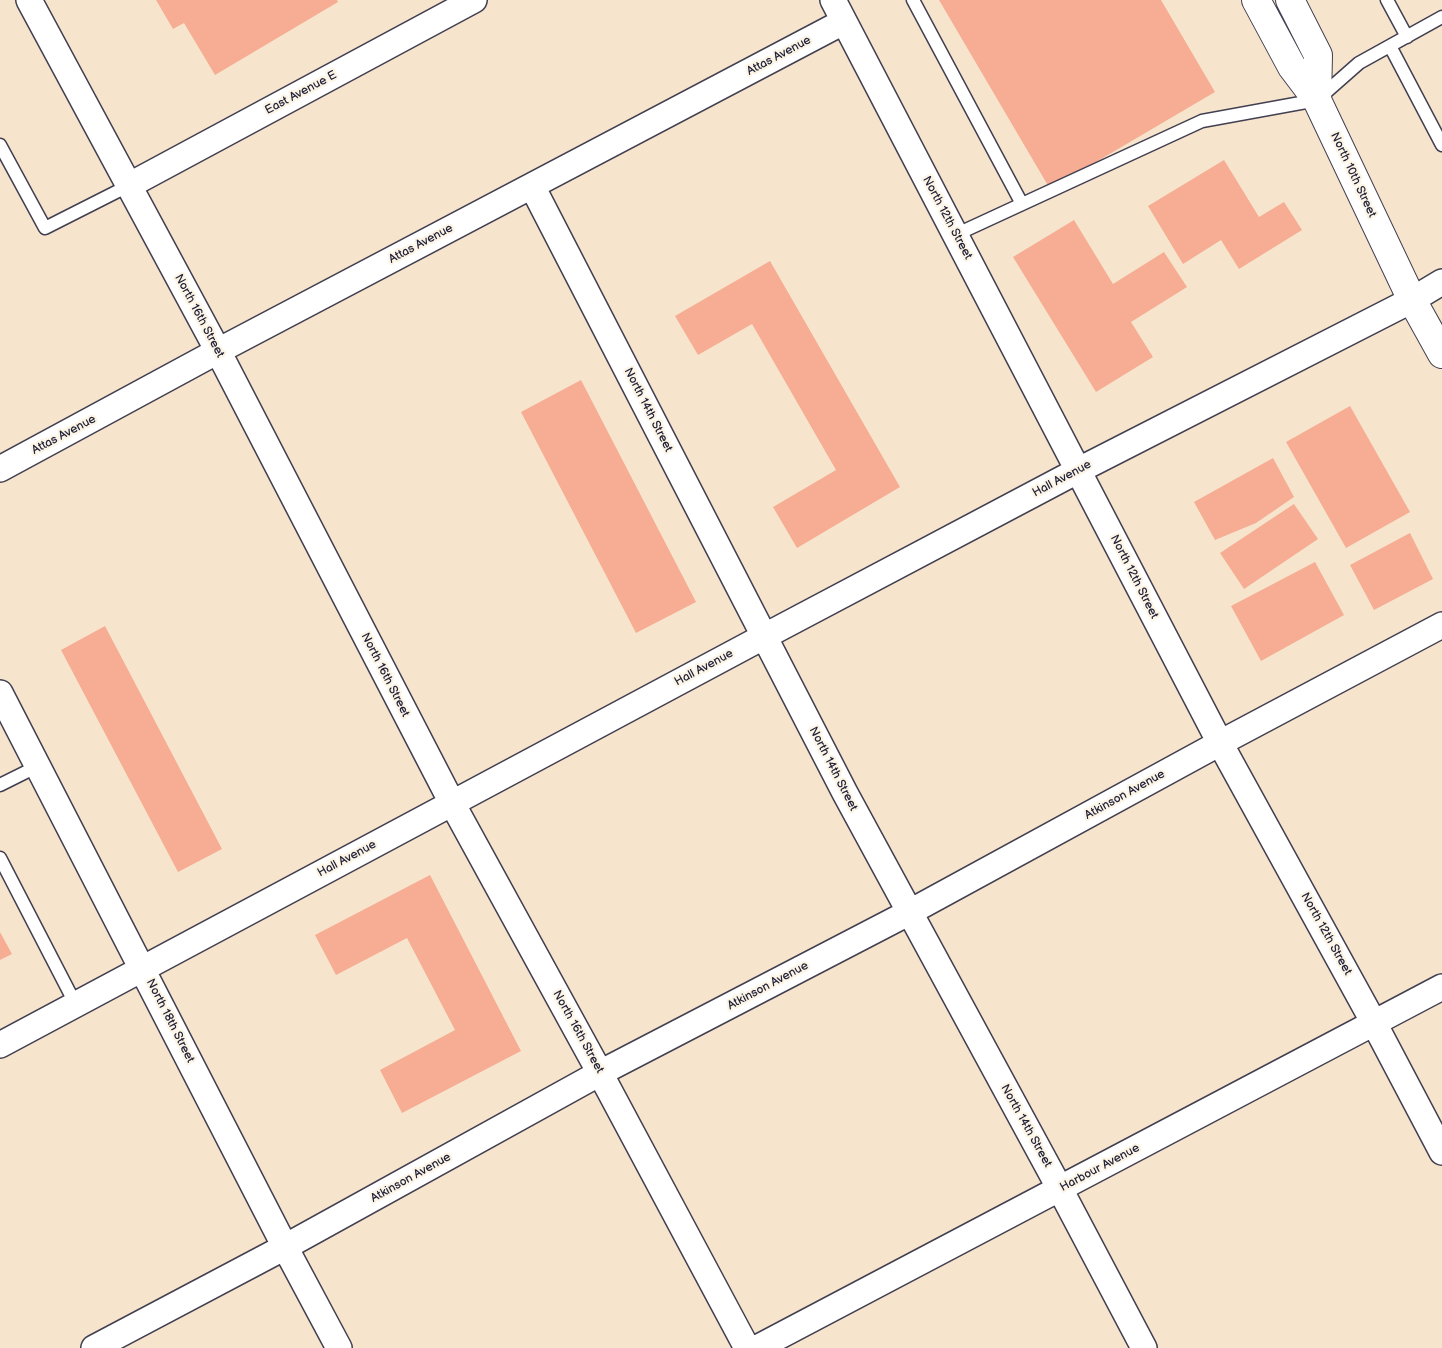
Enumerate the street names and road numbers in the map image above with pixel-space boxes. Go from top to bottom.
street label: Attas Avenue [744,33,814,79]
street label: East Avenue E [263,68,339,118]
street label: North 10th Street [1327,130,1379,220]
street label: North 12th Street [919,174,975,262]
street label: Attas Avenue [386,221,456,267]
street label: North 16th Street [171,272,227,360]
street label: North 14th Street [621,366,675,454]
street label: Attas Avenue [29,412,99,458]
street label: Hall Avenue [1030,458,1094,500]
street label: North 12th Street [1107,533,1161,621]
street label: North 16th Street [358,631,412,719]
street label: Hall Avenue [672,647,736,689]
street label: North 14th Street [806,725,860,813]
street label: Atkinson Avenue [1082,767,1168,823]
street label: Hall Avenue [315,838,379,880]
street label: North 12th Street [1297,890,1355,978]
street label: Atkinson Avenue [725,959,811,1013]
street label: North 18th Street [143,977,197,1065]
street label: North 16th Street [549,988,607,1076]
street label: North 14th Street [997,1082,1055,1170]
street label: Harbour Avenue [1058,1141,1142,1195]
street label: Atkinson Avenue [368,1150,454,1206]

